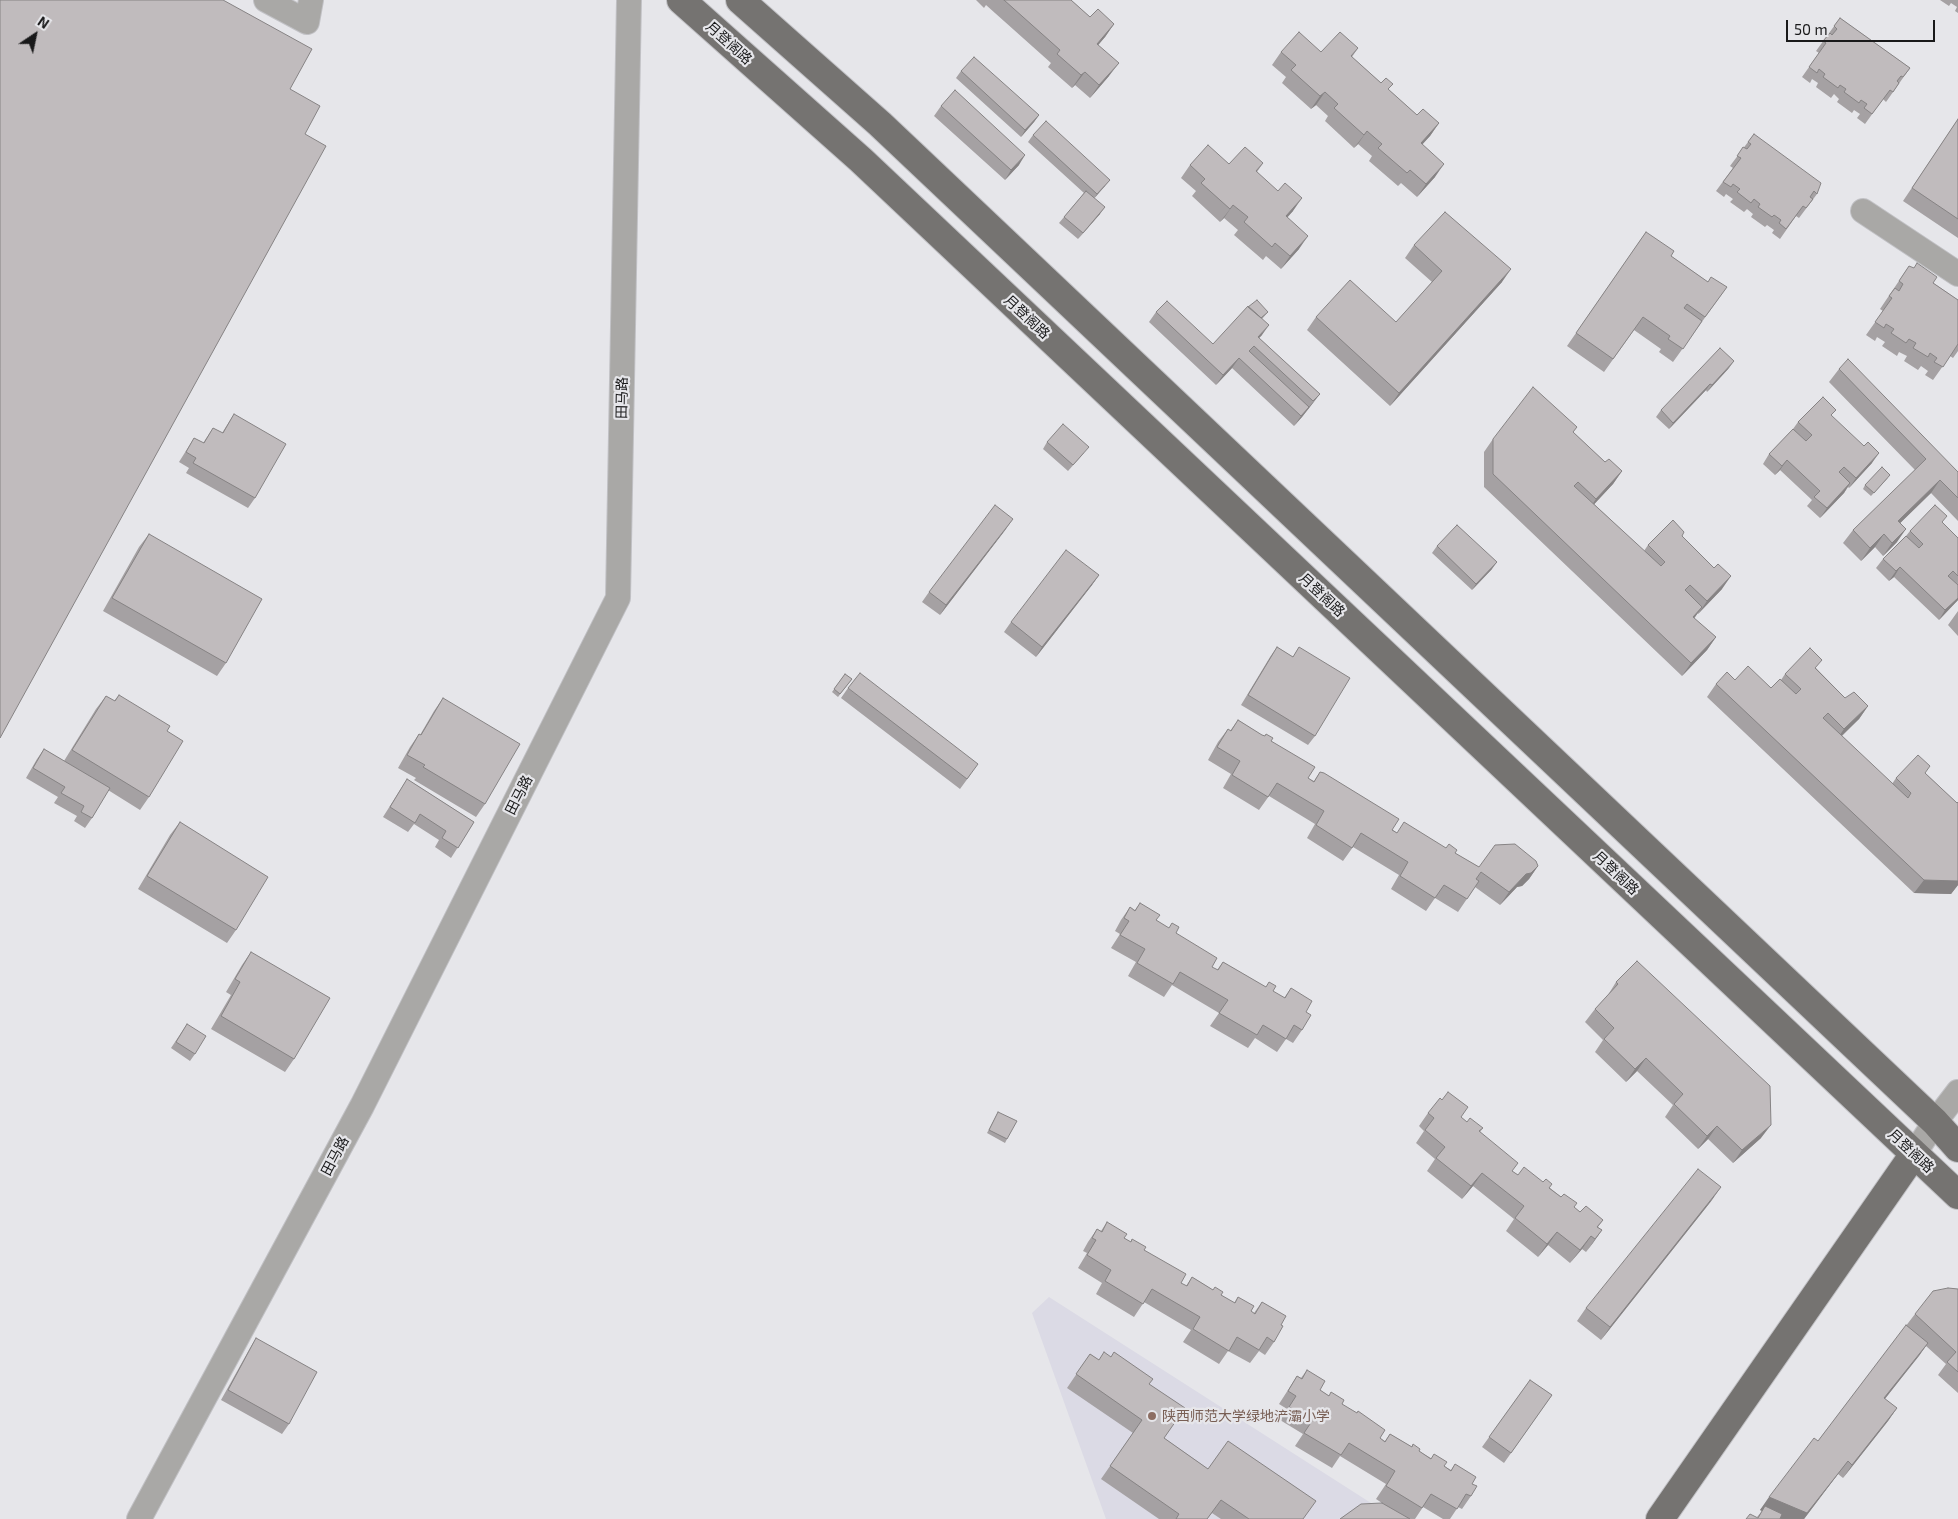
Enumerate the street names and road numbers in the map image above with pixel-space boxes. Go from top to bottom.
street label: 月登阁路 [703,18,755,68]
street label: 月登阁路 [1001,292,1053,342]
street label: 田马路 [613,377,631,419]
street label: 月登阁路 [1296,570,1348,620]
street label: 田马路 [502,772,536,818]
street label: 月登阁路 [1590,848,1642,898]
street label: 月登阁路 [1885,1126,1937,1176]
street label: 田马路 [318,1134,352,1178]

